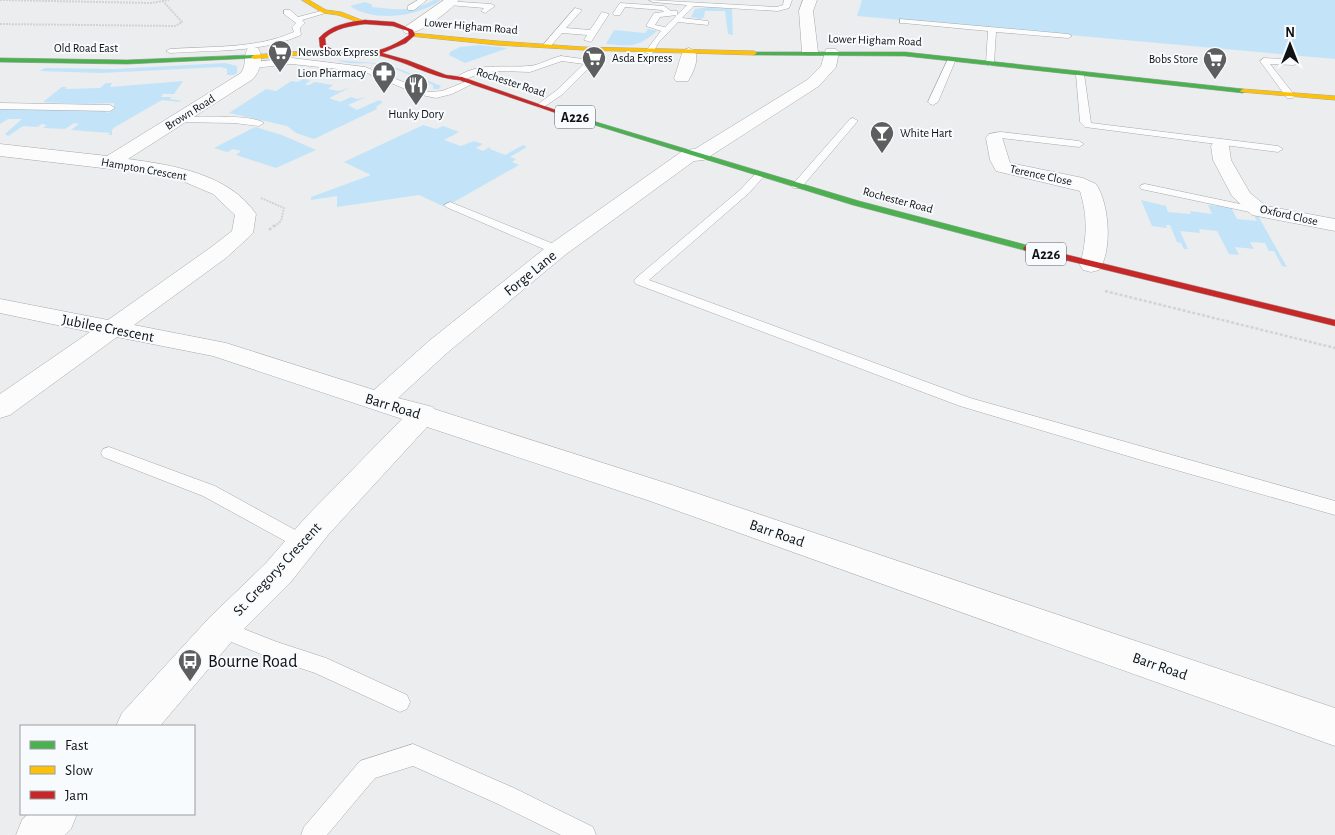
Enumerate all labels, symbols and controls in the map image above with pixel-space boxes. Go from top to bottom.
street label: Lower Higham Road [424,16,518,36]
north arrow [1265,20,1315,70]
text: N [1285,26,1295,40]
street label: Lower Higham Road [828,32,922,48]
supermarket icon: Newsbox Express [267,39,293,73]
street label: Old Road East [54,42,118,54]
supermarket icon: Asda Express [581,45,607,79]
place label: Newsbox Express [298,46,378,58]
supermarket icon: Bobs Store [1202,46,1228,80]
place label: Asda Express [612,52,672,64]
place label: Bobs Store [1149,53,1198,65]
pharmacy icon: Lion Pharmacy [371,60,397,94]
street label: Rochester Road [475,65,547,99]
place label: Lion Pharmacy [298,67,366,80]
restaurant icon: Hunky Dory [403,72,429,106]
street label: Brown Road [163,92,217,132]
road number: A226 [555,105,595,128]
place label: Hunky Dory [388,108,444,121]
bar icon: White Hart [869,120,895,154]
place label: White Hart [900,127,952,139]
street label: Hampton Crescent [100,156,188,182]
street label: Terence Close [1009,163,1073,187]
street label: Rochester Road [862,185,934,215]
street label: Oxford Close [1259,202,1319,228]
road number: A226 [1026,242,1066,266]
street label: Forge Lane [501,248,559,299]
street label: Jubilee Crescent [61,312,155,345]
street label: Barr Road [363,391,422,422]
street label: Barr Road [748,517,806,550]
street label: St. Gregorys Crescent [230,520,324,619]
bus stop icon: Bourne Road [177,648,203,682]
street label: Barr Road [1131,650,1189,683]
place label: Bourne Road [208,653,298,671]
legend [20,725,195,815]
text: Fast [65,738,89,753]
text: Slow [65,763,93,778]
text: Jam [65,788,88,803]

